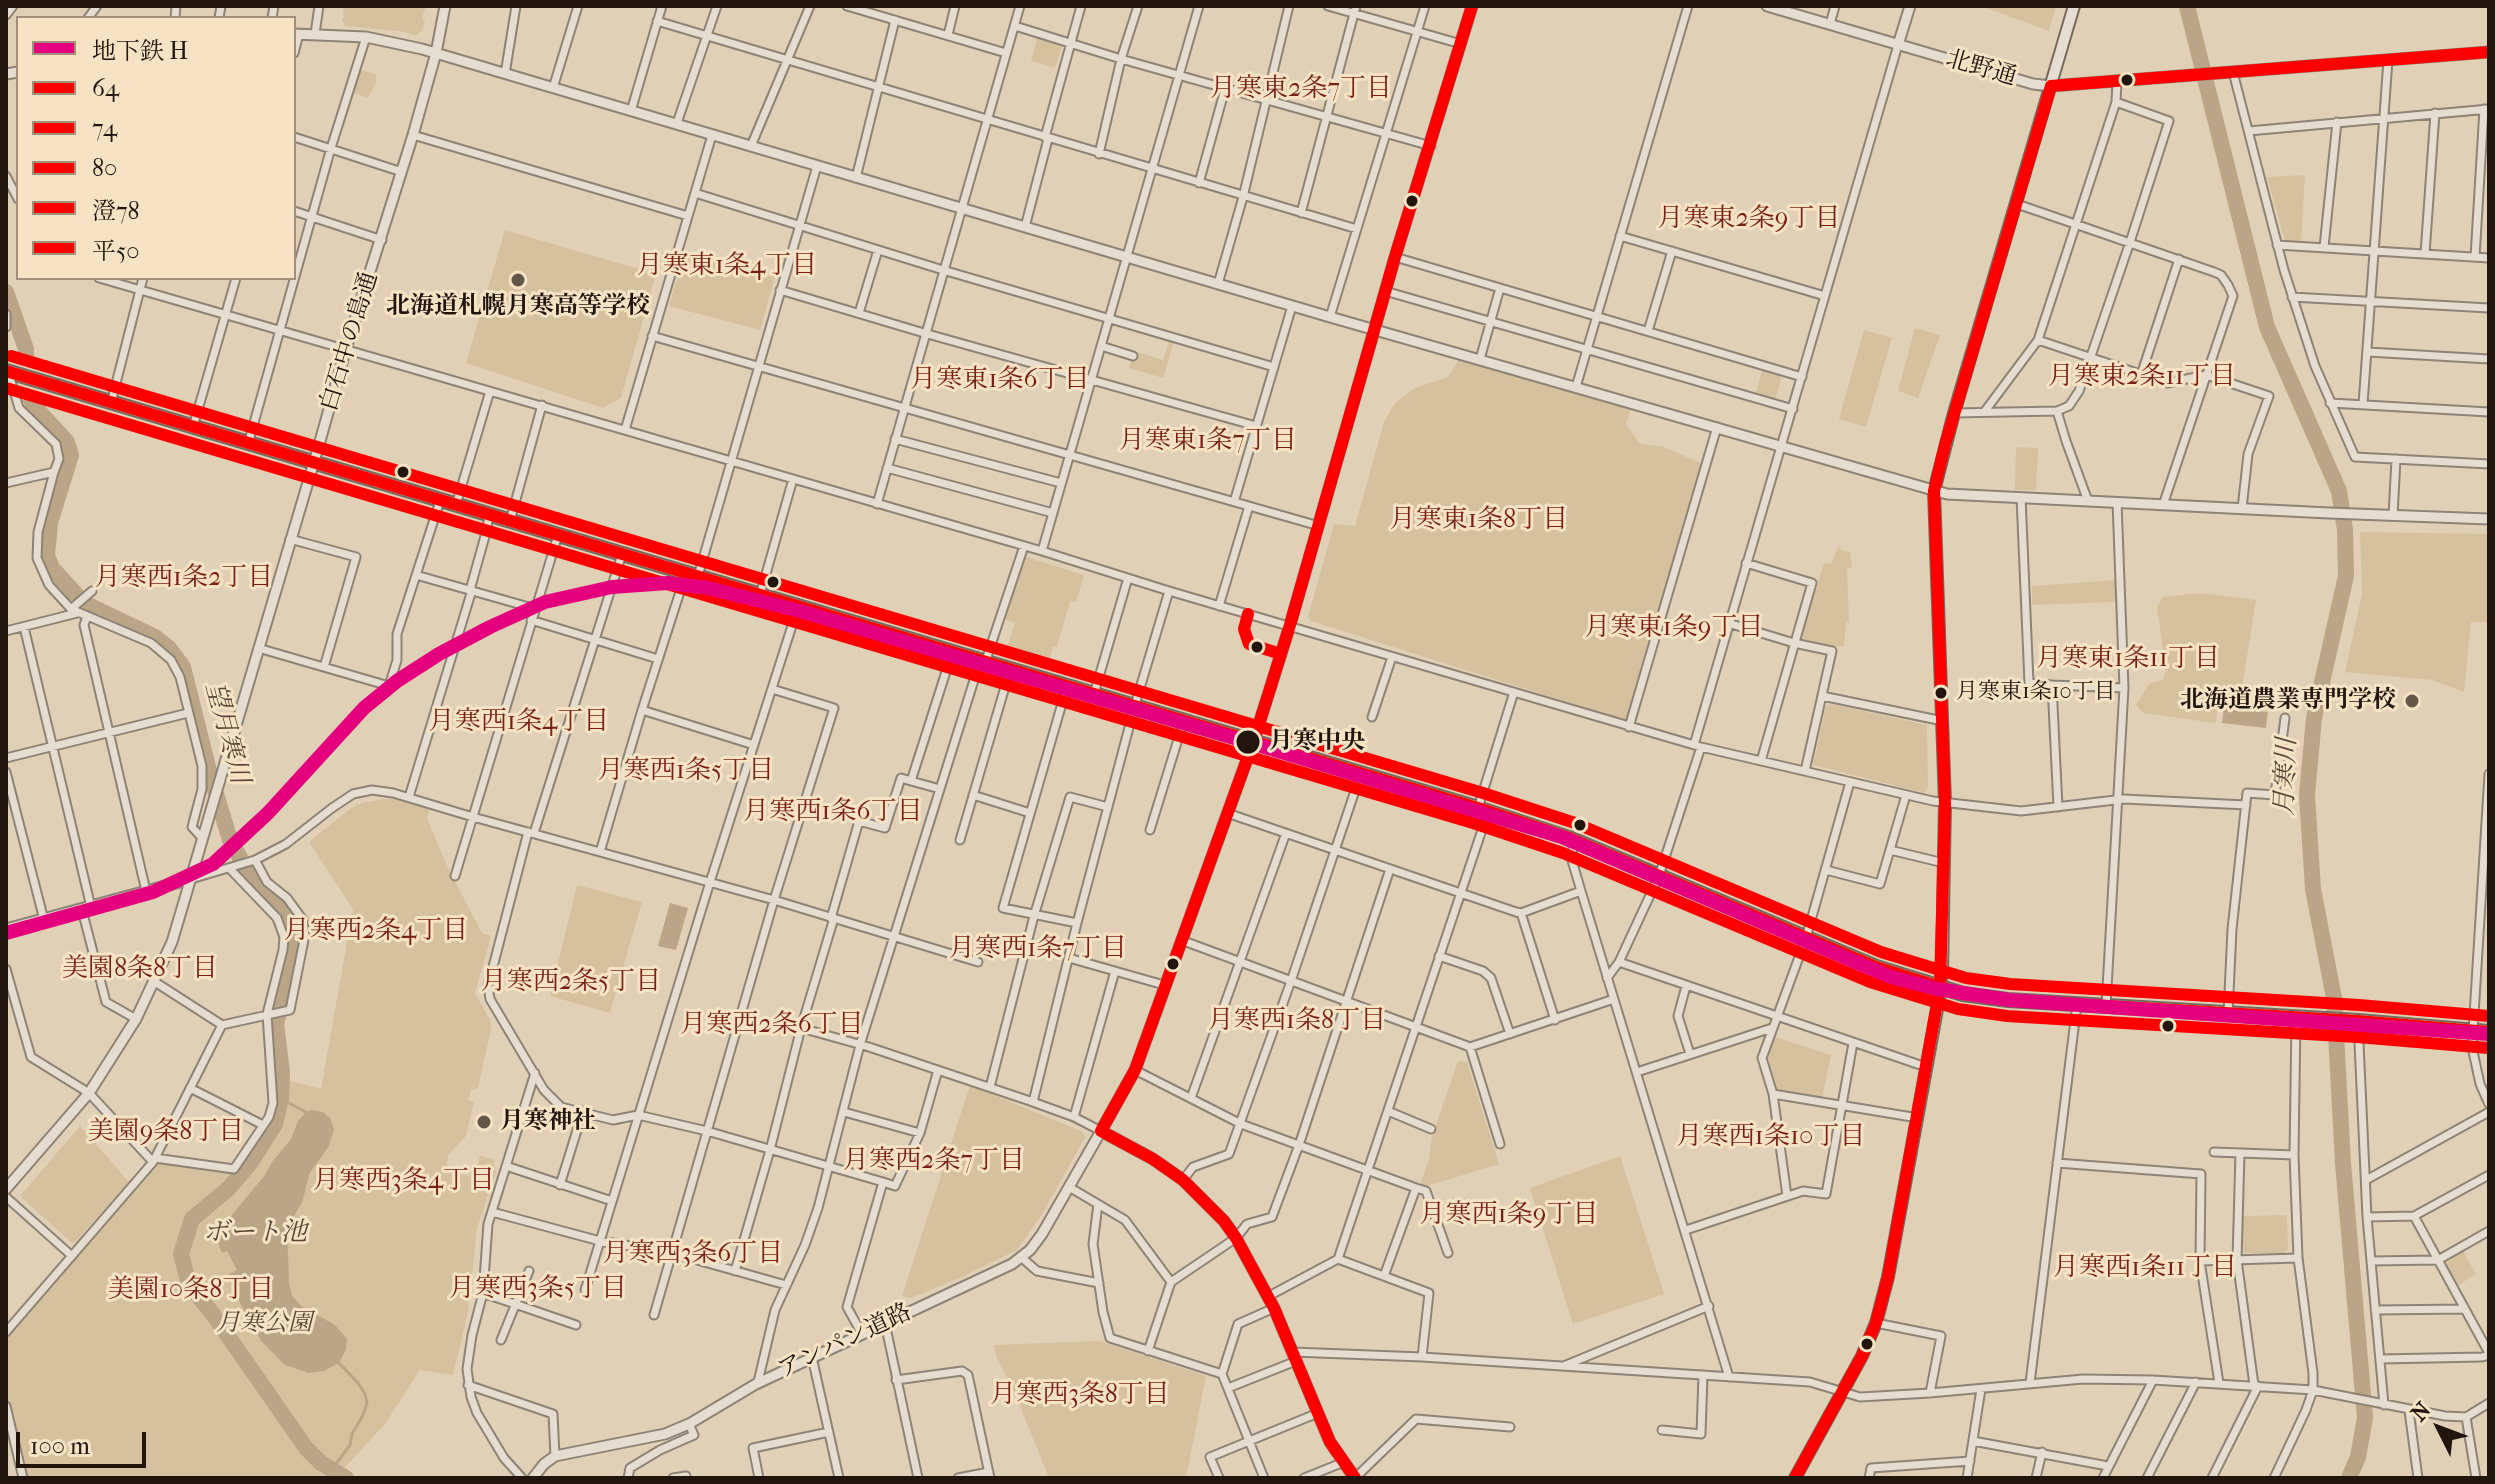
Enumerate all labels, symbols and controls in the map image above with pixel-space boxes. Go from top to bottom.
legend [16,16,296,280]
text: 地下鉄 H [92,37,188,65]
street label: 北野通 [1942,45,2020,93]
unlabelled marker [2119,72,2135,88]
text: 64 [92,74,119,102]
district label: 月寒東2条7丁目 [1210,74,1392,106]
text: 74 [92,114,117,142]
text: 80 [92,154,117,182]
unlabelled marker [1404,193,1420,209]
text: 澄78 [92,197,140,225]
district label: 月寒東2条9丁目 [1657,204,1841,236]
text: 平50 [92,237,140,265]
district label: 月寒東1条4丁目 [637,251,817,283]
street label: 白石中の島通 [315,269,385,415]
marker: 北海道札幌月寒高等学校 [509,271,527,289]
place label: 北海道札幌月寒高等学校 [386,293,650,321]
district label: 月寒東2条11丁目 [2048,362,2236,394]
district label: 月寒東1条6丁目 [910,365,1090,397]
district label: 月寒東1条7丁目 [1119,426,1297,458]
unlabelled marker [395,464,411,480]
district label: 月寒東1条8丁目 [1390,505,1568,537]
district label: 月寒西1条2丁目 [95,563,273,595]
unlabelled marker [765,574,781,590]
district label: 月寒東1条9丁目 [1585,613,1763,645]
unlabelled marker [1249,639,1265,655]
district label: 月寒東1条11丁目 [2036,644,2220,676]
water label: 望月寒川 [197,679,255,787]
place label: 月寒東1条10丁目 [1956,680,2116,706]
marker: 月寒東1条10丁目 [1933,685,1949,701]
place label: 北海道農業専門学校 [2180,687,2396,715]
marker: 北海道農業専門学校 [2403,692,2421,710]
district label: 月寒西1条4丁目 [429,707,609,739]
marker: 月寒中央 [1234,728,1262,756]
place label: 月寒中央 [1269,728,1365,756]
water label: 月寒川 [2270,737,2304,817]
district label: 月寒西1条5丁目 [598,756,774,788]
district label: 月寒西1条6丁目 [743,797,923,829]
unlabelled marker [1572,817,1588,833]
district label: 月寒西2条4丁目 [284,916,468,948]
district label: 月寒西1条7丁目 [949,934,1127,966]
district label: 美園8条8丁目 [62,954,218,986]
unlabelled marker [1165,956,1181,972]
district label: 月寒西2条5丁目 [481,967,661,999]
district label: 月寒西1条8丁目 [1208,1006,1386,1038]
district label: 月寒西2条6丁目 [680,1010,864,1042]
unlabelled marker [2160,1018,2176,1034]
place label: 月寒神社 [500,1108,596,1136]
marker: 月寒神社 [475,1113,493,1131]
district label: 美園9条8丁目 [88,1117,244,1149]
district label: 月寒西1条10丁目 [1677,1122,1865,1154]
district label: 月寒西2条7丁目 [843,1146,1025,1178]
district label: 月寒西3条4丁目 [313,1166,495,1198]
district label: 月寒西1条9丁目 [1420,1200,1598,1232]
water label: ボート池 [203,1218,307,1250]
district label: 月寒西3条6丁目 [603,1239,783,1271]
district label: 月寒西1条11丁目 [2053,1253,2237,1285]
district label: 月寒西3条5丁目 [449,1274,627,1306]
district label: 美園10条8丁目 [108,1275,274,1307]
street label: アンパン道路 [774,1299,916,1385]
park label: 月寒公園 [216,1310,312,1338]
unlabelled marker [1859,1336,1875,1352]
district label: 月寒西3条8丁目 [990,1380,1170,1412]
north arrow [2399,1388,2479,1468]
text: N [2406,1397,2436,1427]
scale bar [20,1416,150,1466]
text: 100 m [30,1432,90,1460]

